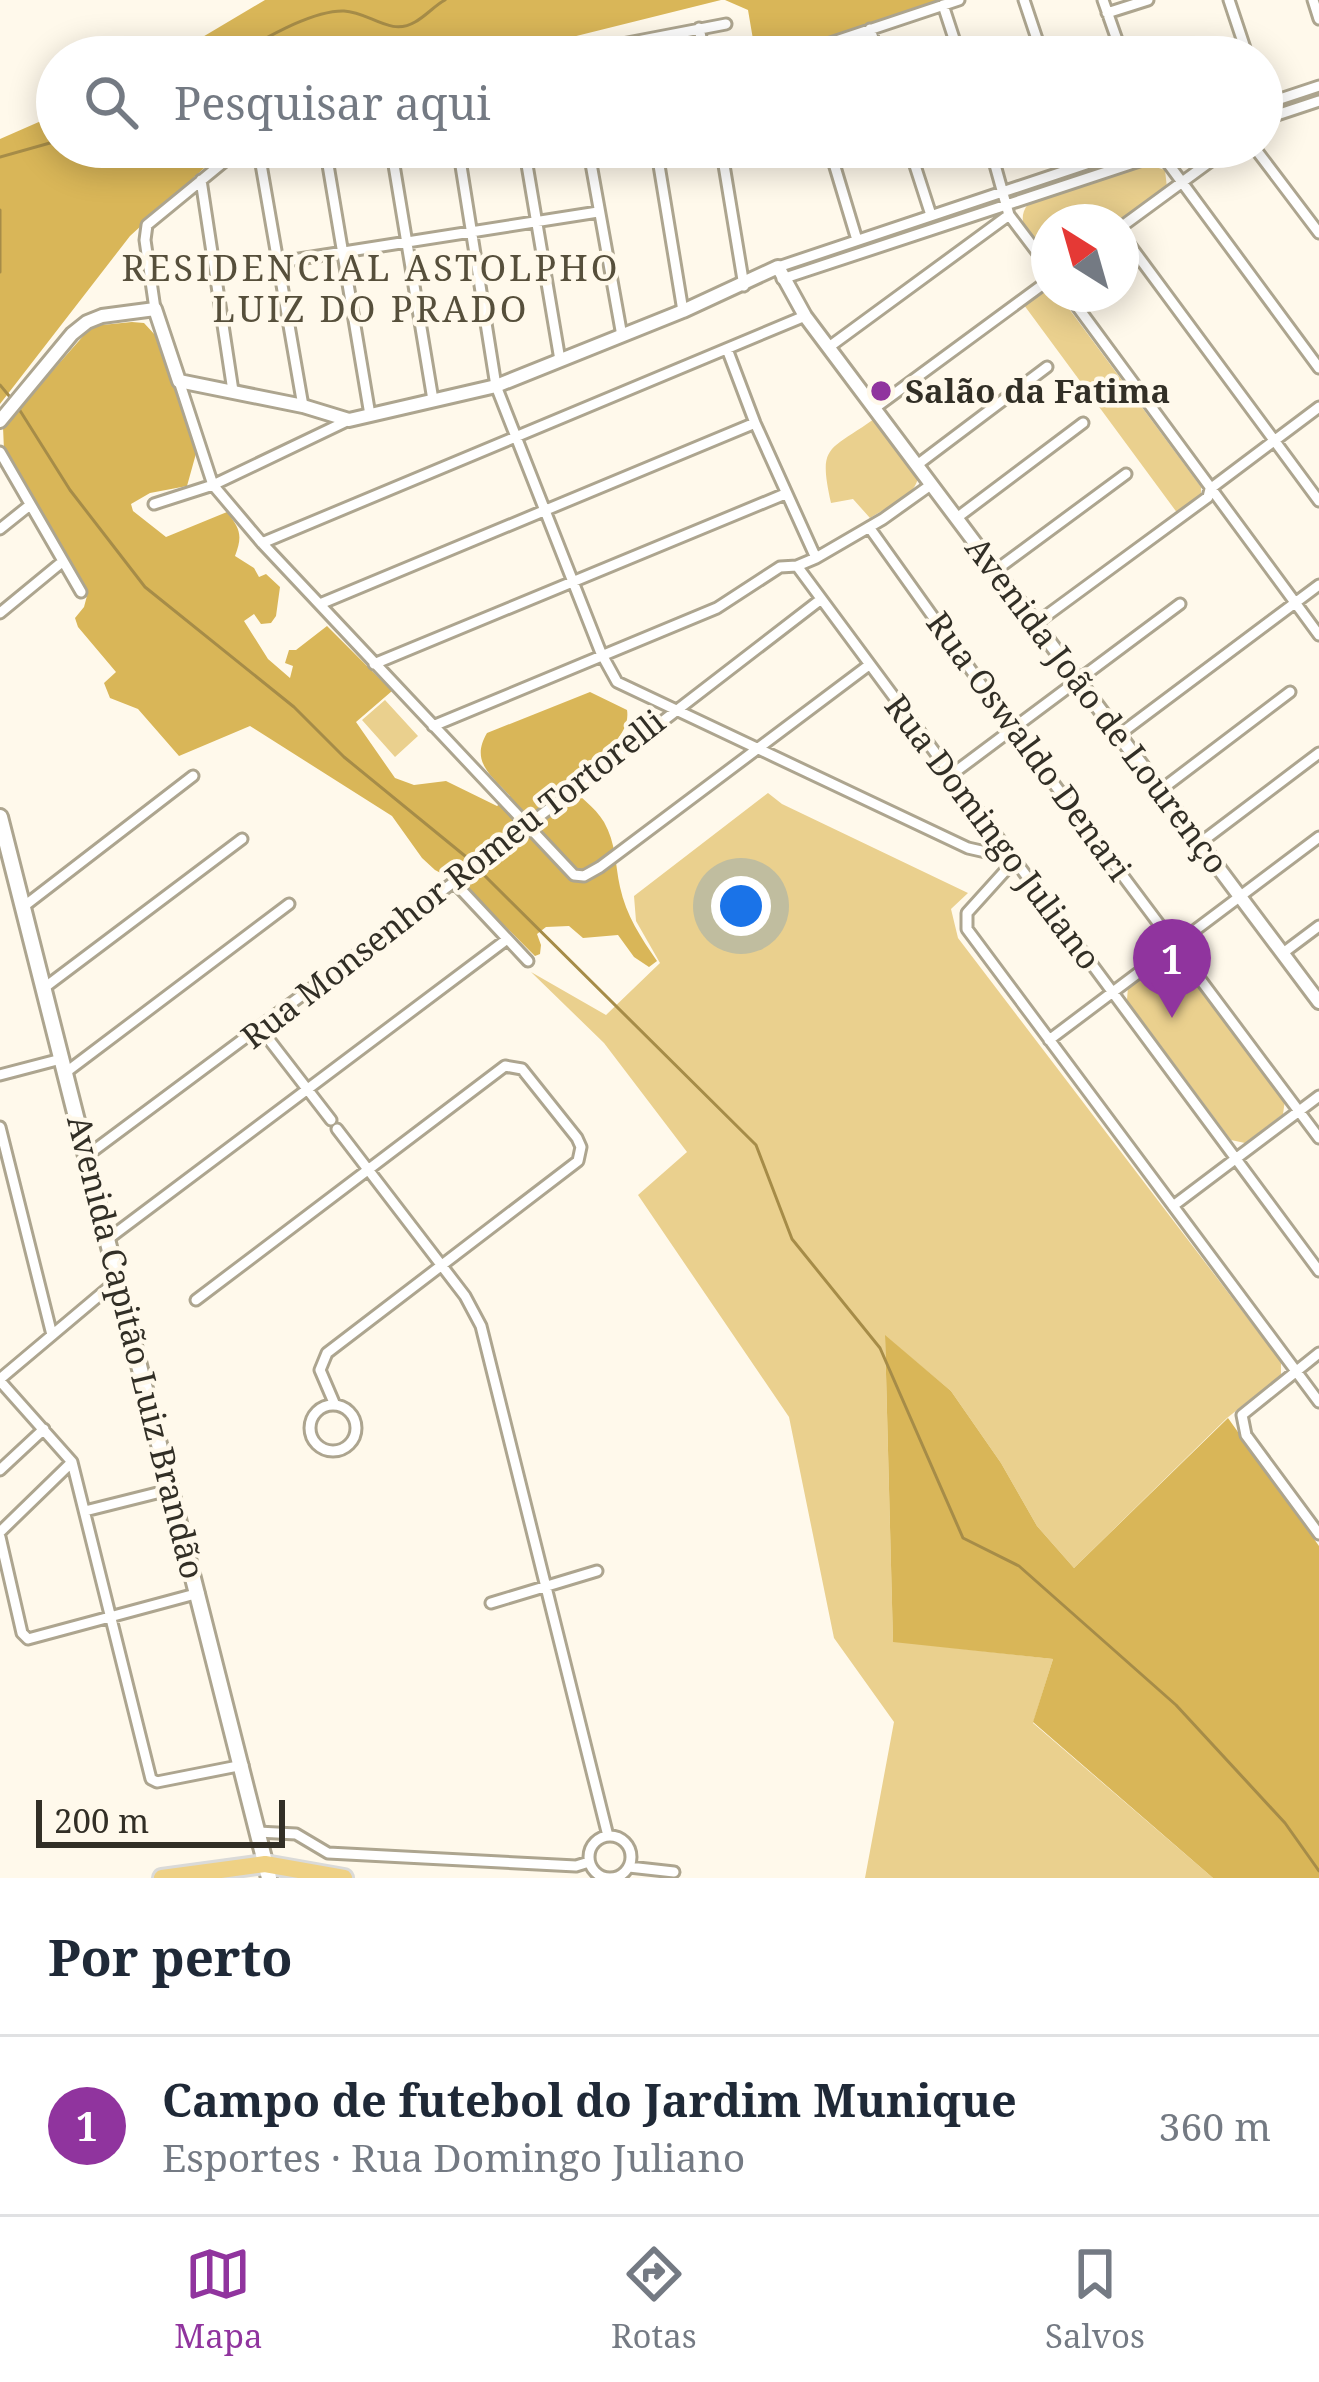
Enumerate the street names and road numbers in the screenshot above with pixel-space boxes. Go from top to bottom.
street label: Avenida João de Lourenço [956,527,1239,882]
street label: Rua Oswaldo Denari [917,602,1142,889]
street label: Rua Domingo Juliano [875,685,1112,978]
street label: Rua Monsenhor Romeu Tortorelli [232,699,674,1058]
street label: Avenida Capitão Luiz Brandão [57,1110,216,1584]

